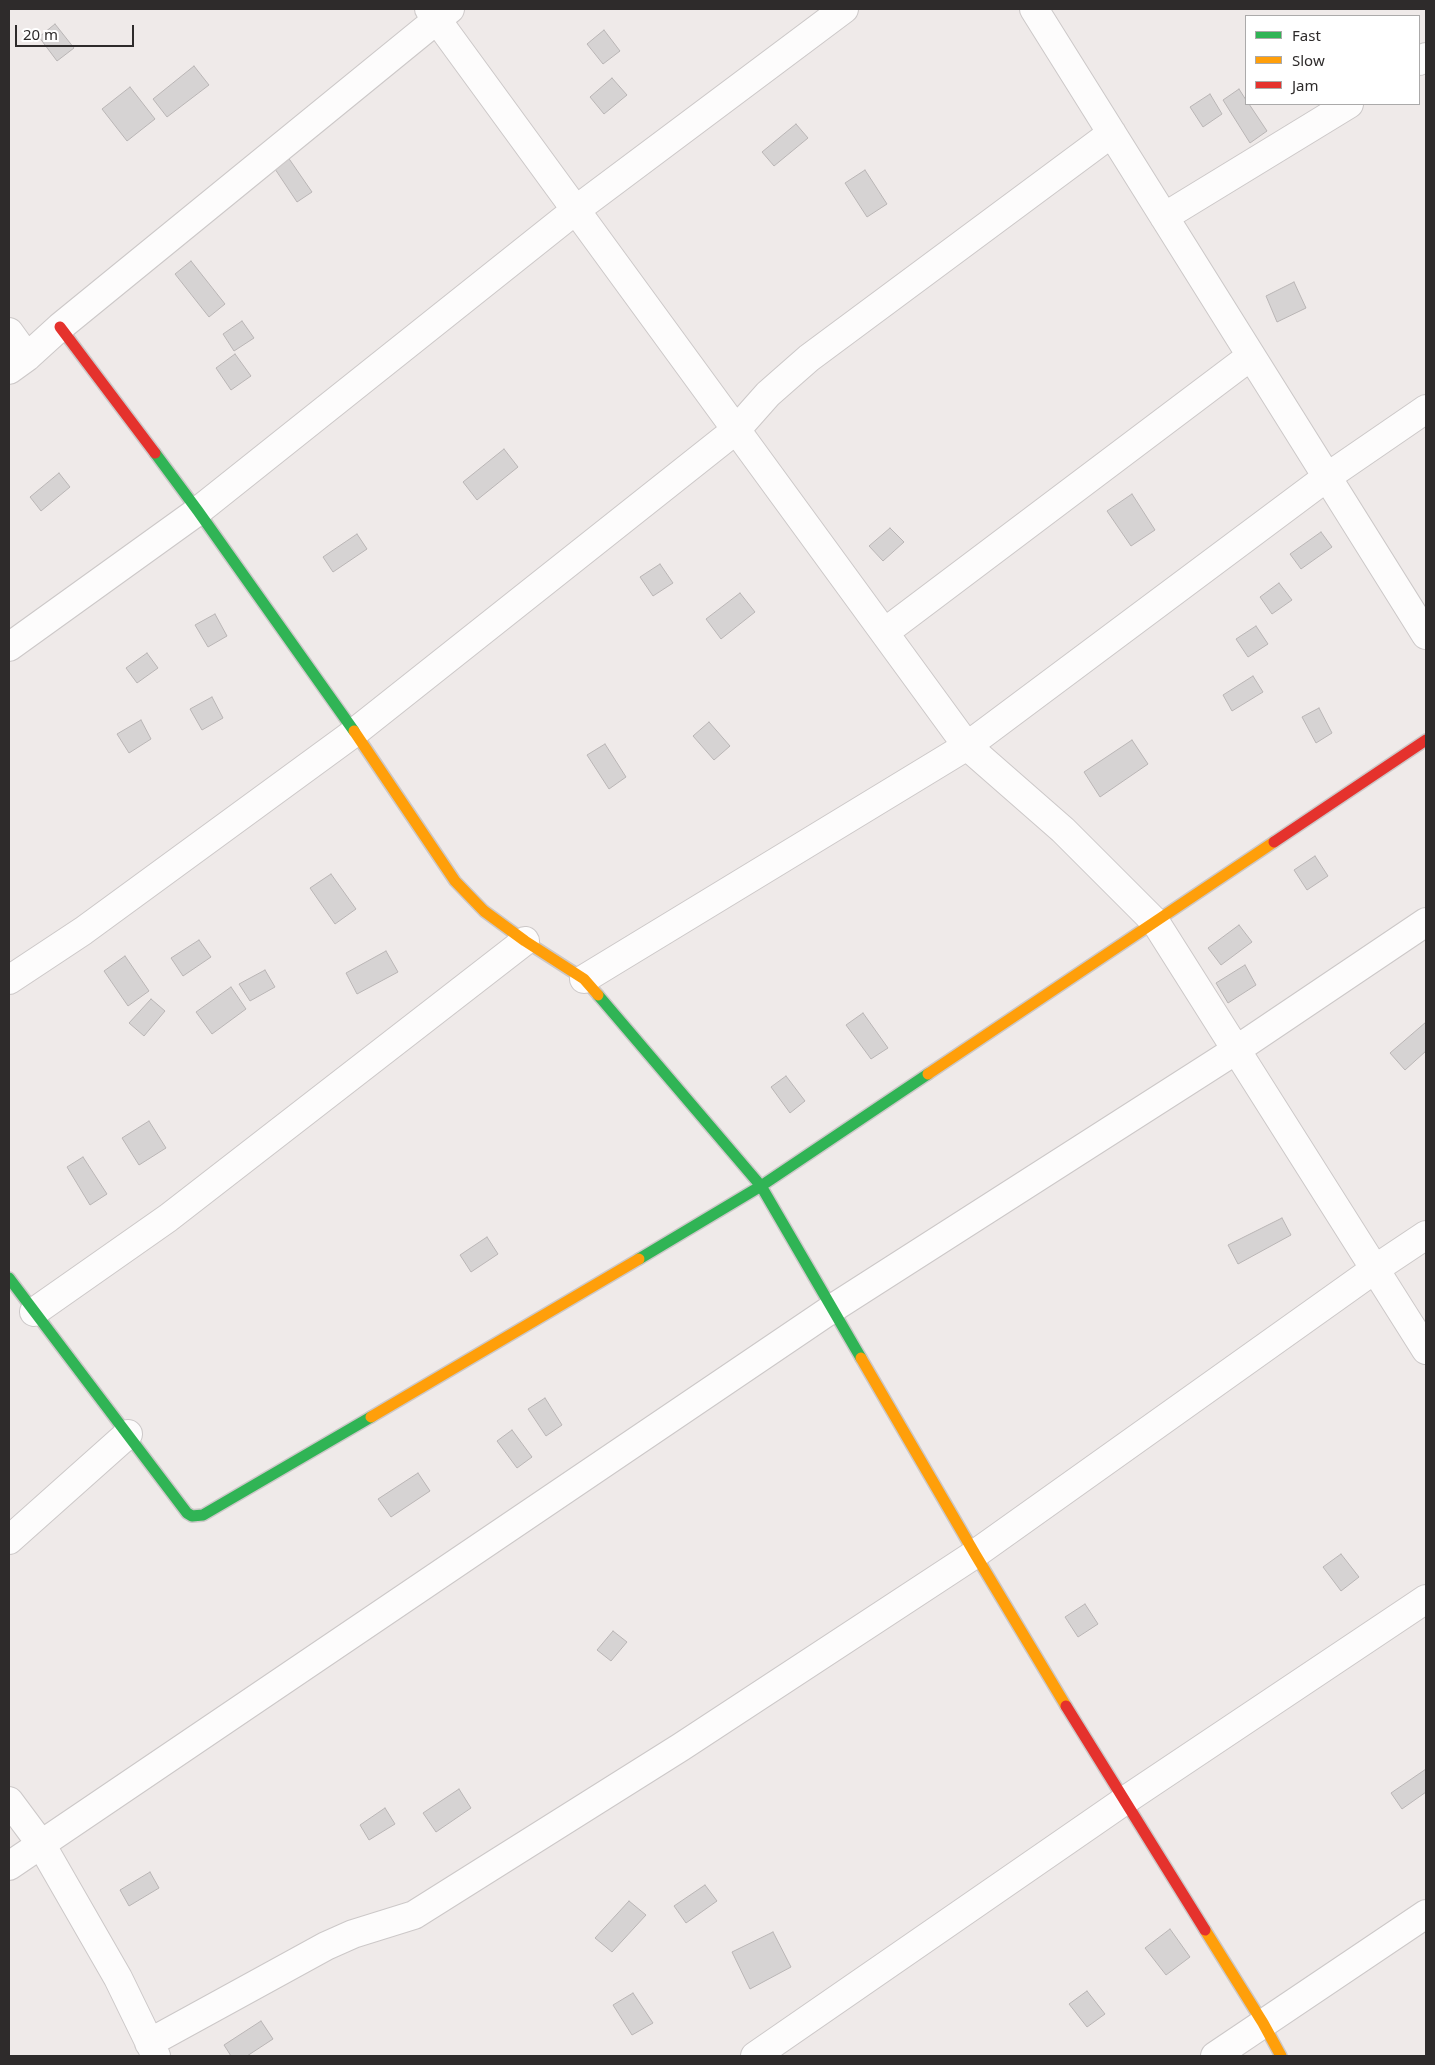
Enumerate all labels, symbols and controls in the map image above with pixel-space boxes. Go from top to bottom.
scale bar [18,15,136,47]
legend [1245,15,1420,105]
text: 20 m [23,24,58,44]
text: Fast [1292,25,1321,45]
text: Slow [1292,50,1325,70]
text: Jam [1292,75,1319,95]

